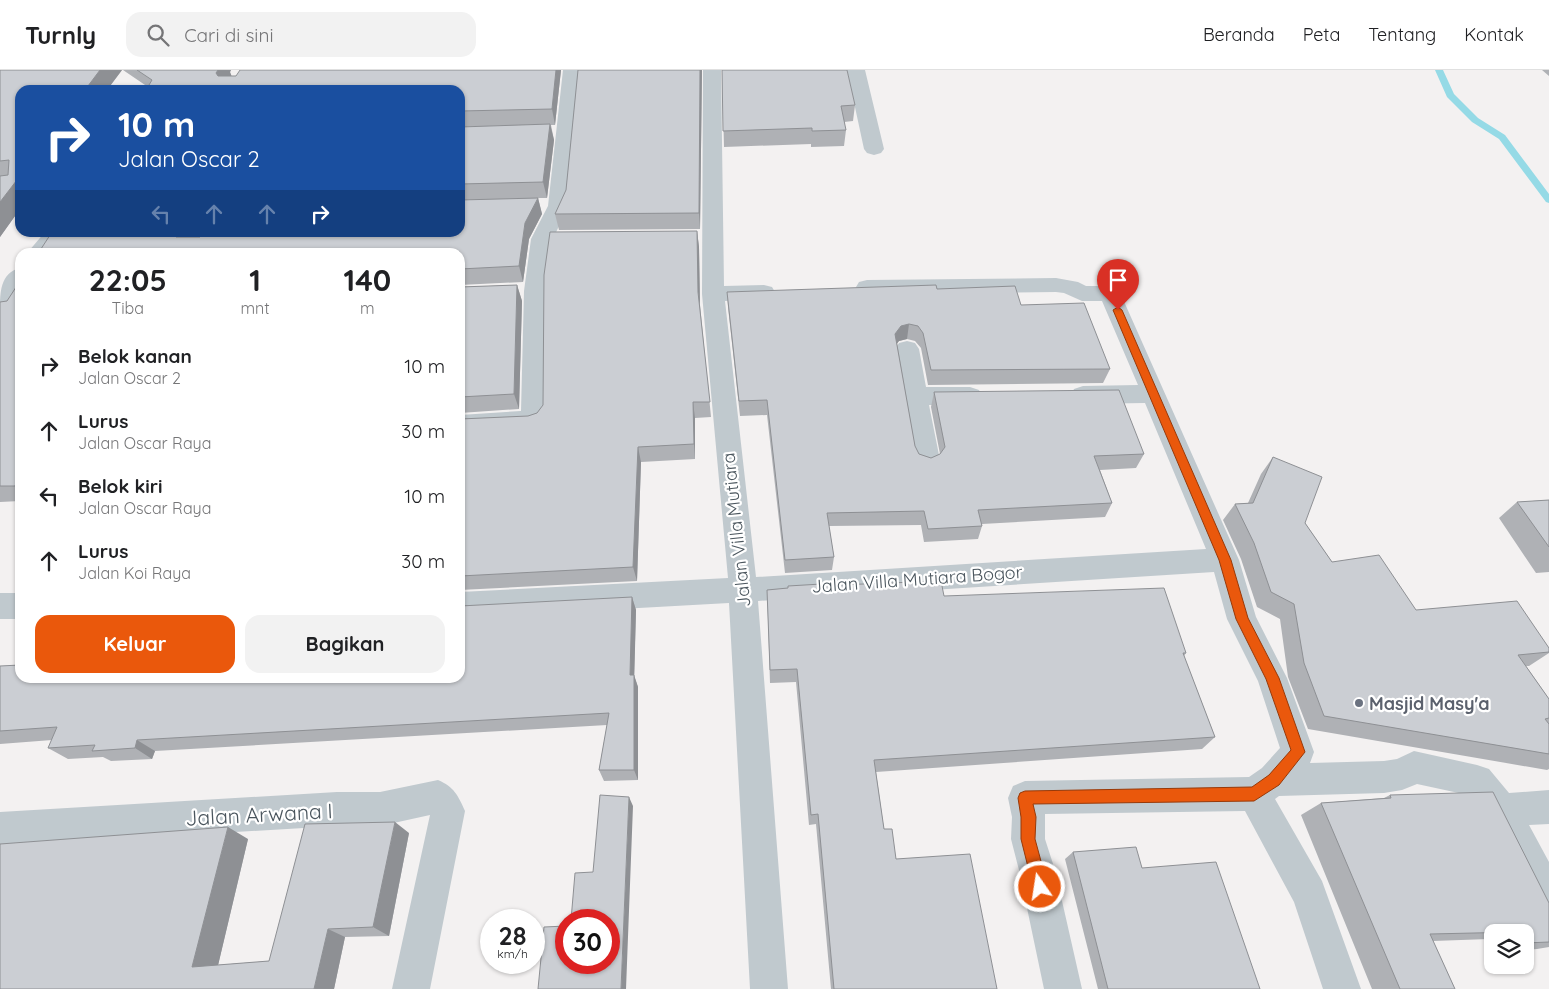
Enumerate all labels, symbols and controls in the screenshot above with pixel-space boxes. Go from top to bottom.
search box [126,12,476,57]
text: Turnly [25,20,96,50]
icon: search [144,21,172,49]
text: Cari di sini [184,23,273,47]
text: Beranda [1203,23,1275,46]
text: Peta [1303,23,1340,46]
text: Tentang [1368,23,1436,46]
text: Kontak [1464,23,1524,46]
text: 10 m [118,102,195,146]
icon: right [35,105,100,170]
text: Jalan Oscar 2 [118,145,260,173]
icon: left [147,200,175,228]
icon: ahead [200,200,228,228]
icon: ahead [253,200,281,228]
icon: right [306,200,334,228]
pin [1097,259,1139,310]
text: 22:05 [89,261,167,299]
text: 1 [249,261,261,299]
text: 140 [344,261,391,299]
icon: arrive [1104,266,1132,294]
text: Tiba [112,298,144,318]
text: mnt [241,298,270,318]
text: m [360,298,375,318]
text: Belok kanan [78,344,192,368]
icon: right [35,352,63,380]
text: 10 m [404,354,445,378]
text: Jalan Oscar 2 [78,368,181,388]
text: Lurus [78,409,128,433]
icon: ahead [35,417,63,445]
text: 30 m [401,419,445,443]
text: Jalan Oscar Raya [78,433,211,453]
street label: Jalan Villa Mutiara [716,452,756,608]
text: Belok kiri [78,474,163,498]
icon: left [35,482,63,510]
text: 10 m [404,484,445,508]
text: Jalan Oscar Raya [78,498,211,518]
text: Lurus [78,539,128,563]
icon: ahead [35,547,63,575]
text: 30 m [401,549,445,573]
street label: Jalan Villa Mutiara Bogor [811,560,1023,598]
text: Jalan Koi Raya [78,563,191,583]
button: Keluar [35,615,235,673]
button: Bagikan [245,615,445,673]
place label: Masjid Masy'a [1369,692,1490,715]
marker: Masjid Masy'a [1353,697,1365,709]
street label: Jalan Arwana I [185,797,333,831]
position arrow [1013,860,1065,912]
speed limit sign: 30 [555,909,620,974]
text: 28 [499,920,526,951]
map controls [1484,924,1534,974]
button: layers [1484,924,1534,974]
text: km/h [497,946,528,961]

